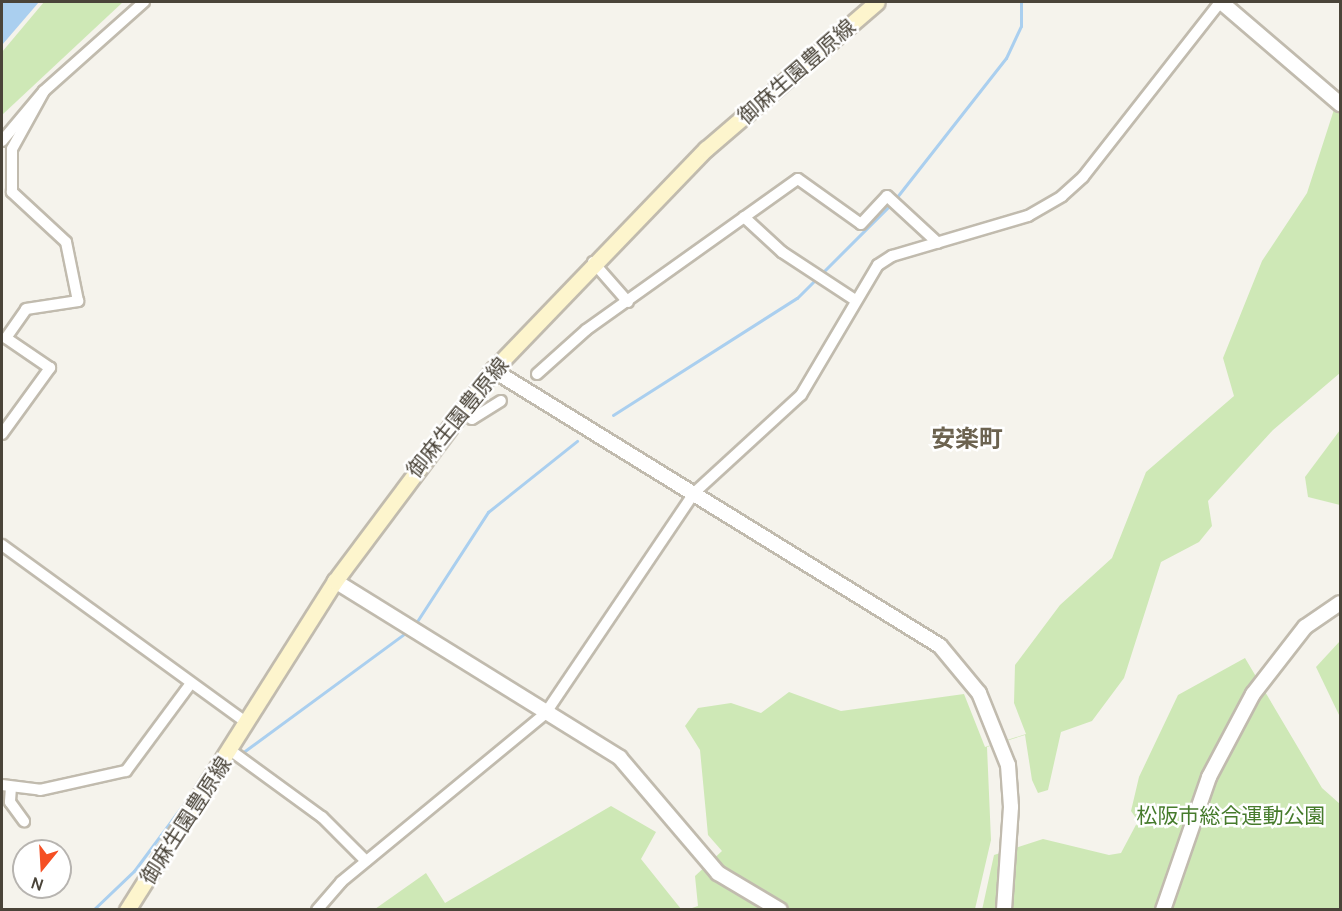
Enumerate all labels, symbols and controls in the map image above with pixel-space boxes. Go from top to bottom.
street label: 御麻生園豊原線 [732,13,860,129]
street label: 御麻生園豊原線 [401,352,513,482]
district label: 安楽町 [931,424,1003,452]
street label: 御麻生園豊原線 [134,751,236,889]
park label: 松阪市総合運動公園 [1137,802,1325,828]
north arrow [12,839,72,899]
text: N [28,872,46,896]

